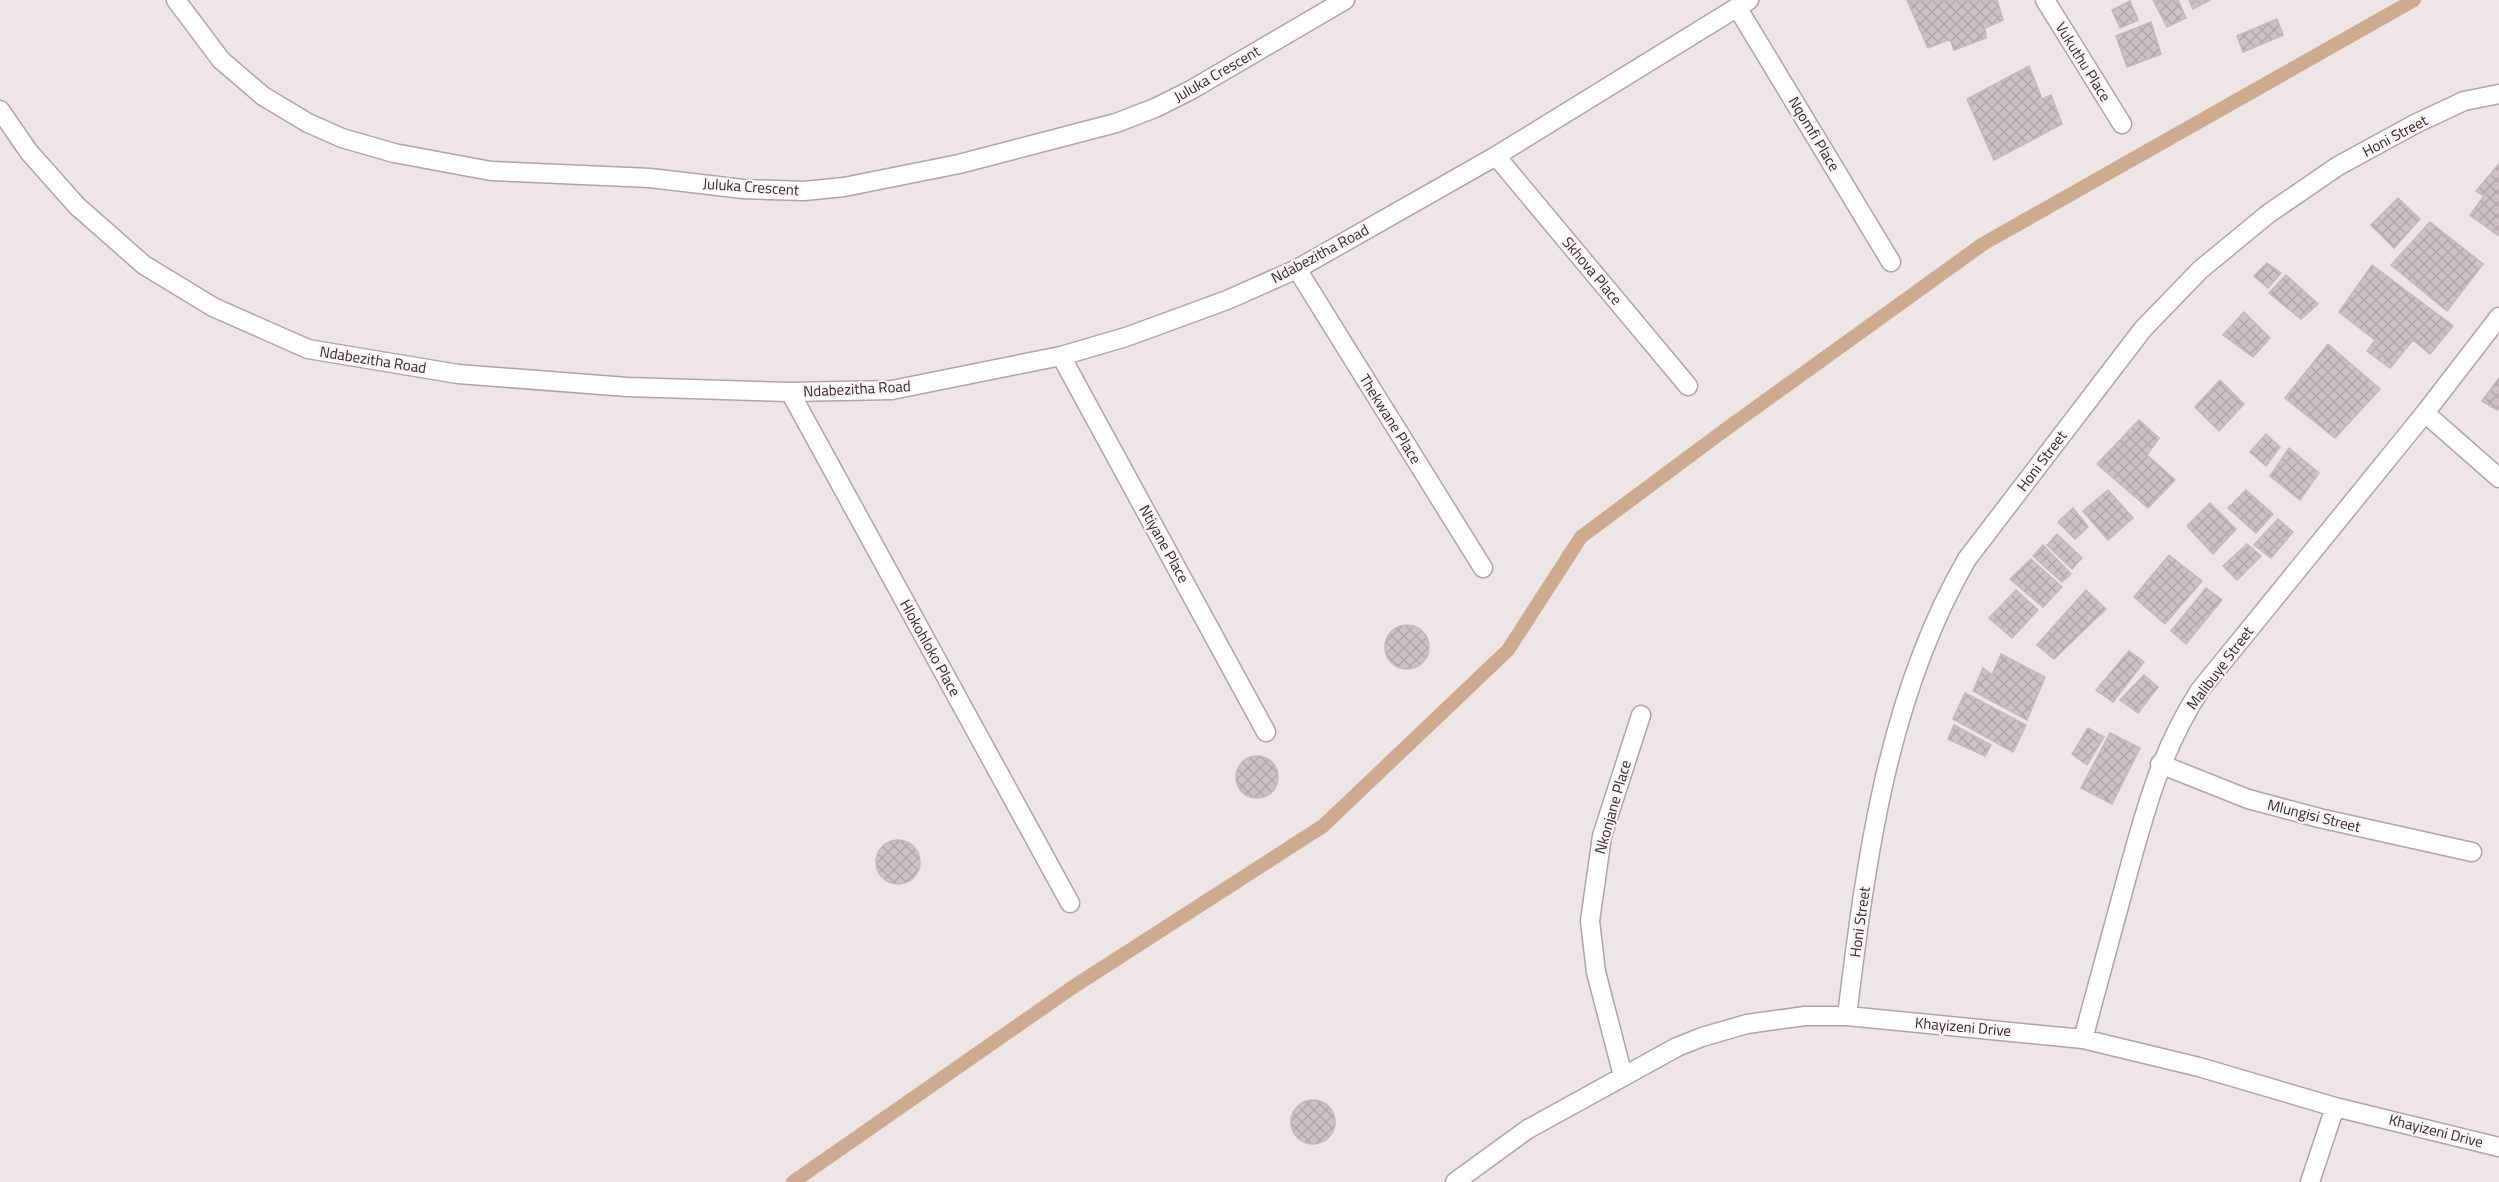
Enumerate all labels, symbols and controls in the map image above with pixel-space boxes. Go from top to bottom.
street label: Vukuthu Place [2050,17,2117,106]
street label: Juluka Crescent [1169,39,1265,108]
street label: Nqomfi Place [1783,92,1846,176]
street label: Honi Street [2358,108,2432,162]
street label: Juluka Crescent [702,172,801,201]
street label: Ndabezitha Road [1267,218,1373,289]
street label: Skhova Place [1557,232,1628,310]
street label: Ndabezitha Road [318,340,428,379]
street label: Thekwane Place [1354,369,1427,468]
street label: Ndabezitha Road [803,374,911,403]
street label: Honi Street [2011,425,2073,496]
street label: Ntiyane Place [1133,501,1195,587]
street label: Hlokohloko Place [894,595,967,701]
street label: Malibuye Street [2181,621,2259,714]
street label: Nkonjane Place [1588,757,1637,857]
street label: Mlungisi Street [2265,793,2364,838]
street label: Honi Street [1843,884,1876,959]
street label: Khayizeni Drive [1914,1011,2012,1042]
street label: Khayizeni Drive [2387,1108,2486,1153]

